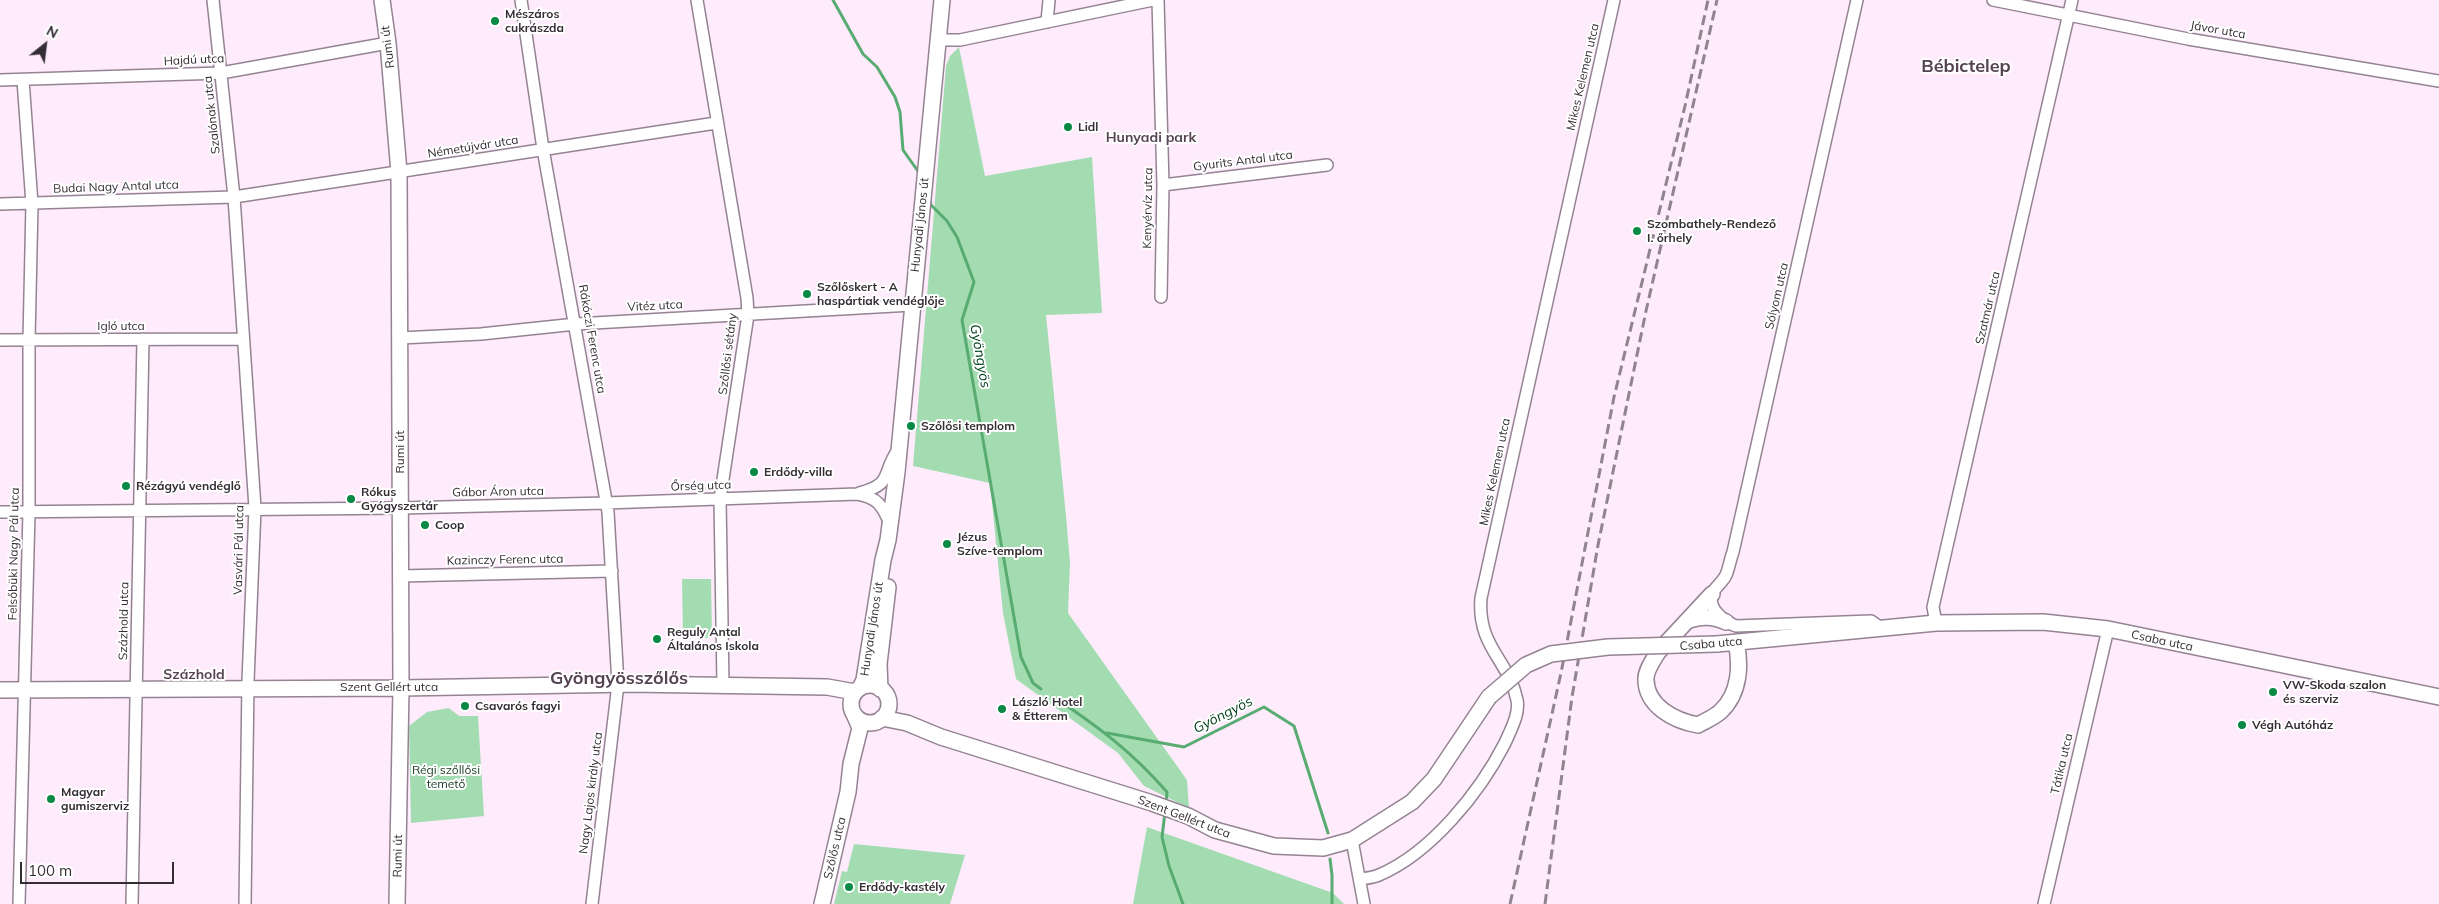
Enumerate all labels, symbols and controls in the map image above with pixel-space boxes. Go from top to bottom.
place label: Mészáros cukrászda [505,7,564,35]
marker: Mészáros cukrászda [489,15,501,27]
street label: Jávor utca [2189,18,2247,42]
north arrow [20,20,70,70]
text: N [43,21,61,42]
street label: Mikes Kelemen utca [1564,22,1602,132]
street label: Rumi út [378,25,398,69]
street label: Hajdú utca [163,51,225,69]
district label: Bébictelep [1921,56,2011,78]
street label: Szalónak utca [201,75,223,155]
place label: Lidl [1078,120,1098,134]
marker: Lidl [1062,121,1074,133]
district label: Hunyadi park [1106,130,1196,146]
street label: Németújvár utca [427,133,519,161]
street label: Gyurits Antal utca [1193,148,1293,174]
street label: Kenyérvíz utca [1140,167,1156,249]
street label: Hunyadi János út [908,177,932,273]
street label: Budai Nagy Antal utca [53,178,179,196]
place label: Szombathely-Rendező I. őrhely [1647,217,1776,245]
marker: Szombathely-Rendező I. őrhely [1631,225,1643,237]
street label: Sólyom utca [1762,261,1792,331]
street label: Szatmár utca [1973,270,2003,346]
place label: Szőlőskert - A haspártiak vendéglője [817,280,944,308]
street label: Rákóczi Ferenc utca [575,283,609,395]
marker: Szőlőskert - A haspártiak vendéglője [801,288,813,300]
street label: Vitéz utca [627,297,683,315]
street label: Szőllősi sétány [716,312,740,396]
street label: Igló utca [97,319,145,333]
water label: Gyöngyös [966,323,994,389]
street label: Mikes Kelemen utca [1477,417,1513,527]
place label: Szőlősi templom [921,419,1015,433]
marker: Szőlősi templom [905,420,917,432]
street label: Rumi út [393,431,407,473]
place label: Erdődy-villa [764,465,832,479]
marker: Erdődy-villa [748,466,760,478]
street label: Őrség utca [670,478,732,494]
place label: Rézágyú vendéglő [136,479,241,493]
marker: Rézágyú vendéglő [120,480,132,492]
street label: Gábor Áron utca [452,484,544,500]
place label: Rókus Gyógyszertár [361,485,438,513]
street label: Felsőbüki Nagy Pál utca [6,487,22,621]
marker: Rókus Gyógyszertár [345,493,357,505]
street label: Vasvári Pál utca [231,505,247,595]
place label: Coop [435,518,464,532]
marker: Coop [419,519,431,531]
place label: Jézus Szíve-templom [957,530,1043,558]
marker: Jézus Szíve-templom [941,538,953,550]
street label: Kazinczy Ferenc utca [447,552,563,568]
street label: Hunyadi János út [857,581,887,677]
street label: Százhold utca [116,582,132,660]
place label: Reguly Antal Általános Iskola [667,625,759,653]
street label: Csaba utca [2130,627,2194,655]
marker: Reguly Antal Általános Iskola [651,633,663,645]
street label: Csaba utca [1679,634,1743,654]
district label: Százhold [163,667,225,683]
district label: Gyöngyösszőlős [550,668,688,690]
place label: VW-Skoda szalon és szerviz [2283,678,2386,706]
street label: Szent Gellért utca [340,680,438,694]
marker: VW-Skoda szalon és szerviz [2267,686,2279,698]
water label: Gyöngyös [1190,693,1256,737]
place label: László Hotel & Étterem [1012,695,1082,723]
place label: Csavarós fagyi [475,699,560,713]
marker: Csavarós fagyi [459,700,471,712]
marker: László Hotel & Étterem [996,703,1008,715]
place label: Végh Autóház [2252,718,2333,732]
marker: Végh Autóház [2236,719,2248,731]
street label: Nagy Lajos király utca [576,731,606,855]
street label: Tátika utca [2048,732,2076,796]
park label: Régi szőllősi temető [412,763,480,791]
place label: Magyar gumiszerviz [61,785,129,813]
marker: Magyar gumiszerviz [45,793,57,805]
street label: Szent Gellért utca [1136,793,1232,841]
street label: Szőlős utca [821,816,849,880]
street label: Rumi út [390,834,406,878]
scale bar [22,852,176,884]
text: 100 m [28,861,72,880]
place label: Erdődy-kastély [859,880,945,894]
marker: Erdődy-kastély [843,881,855,893]

